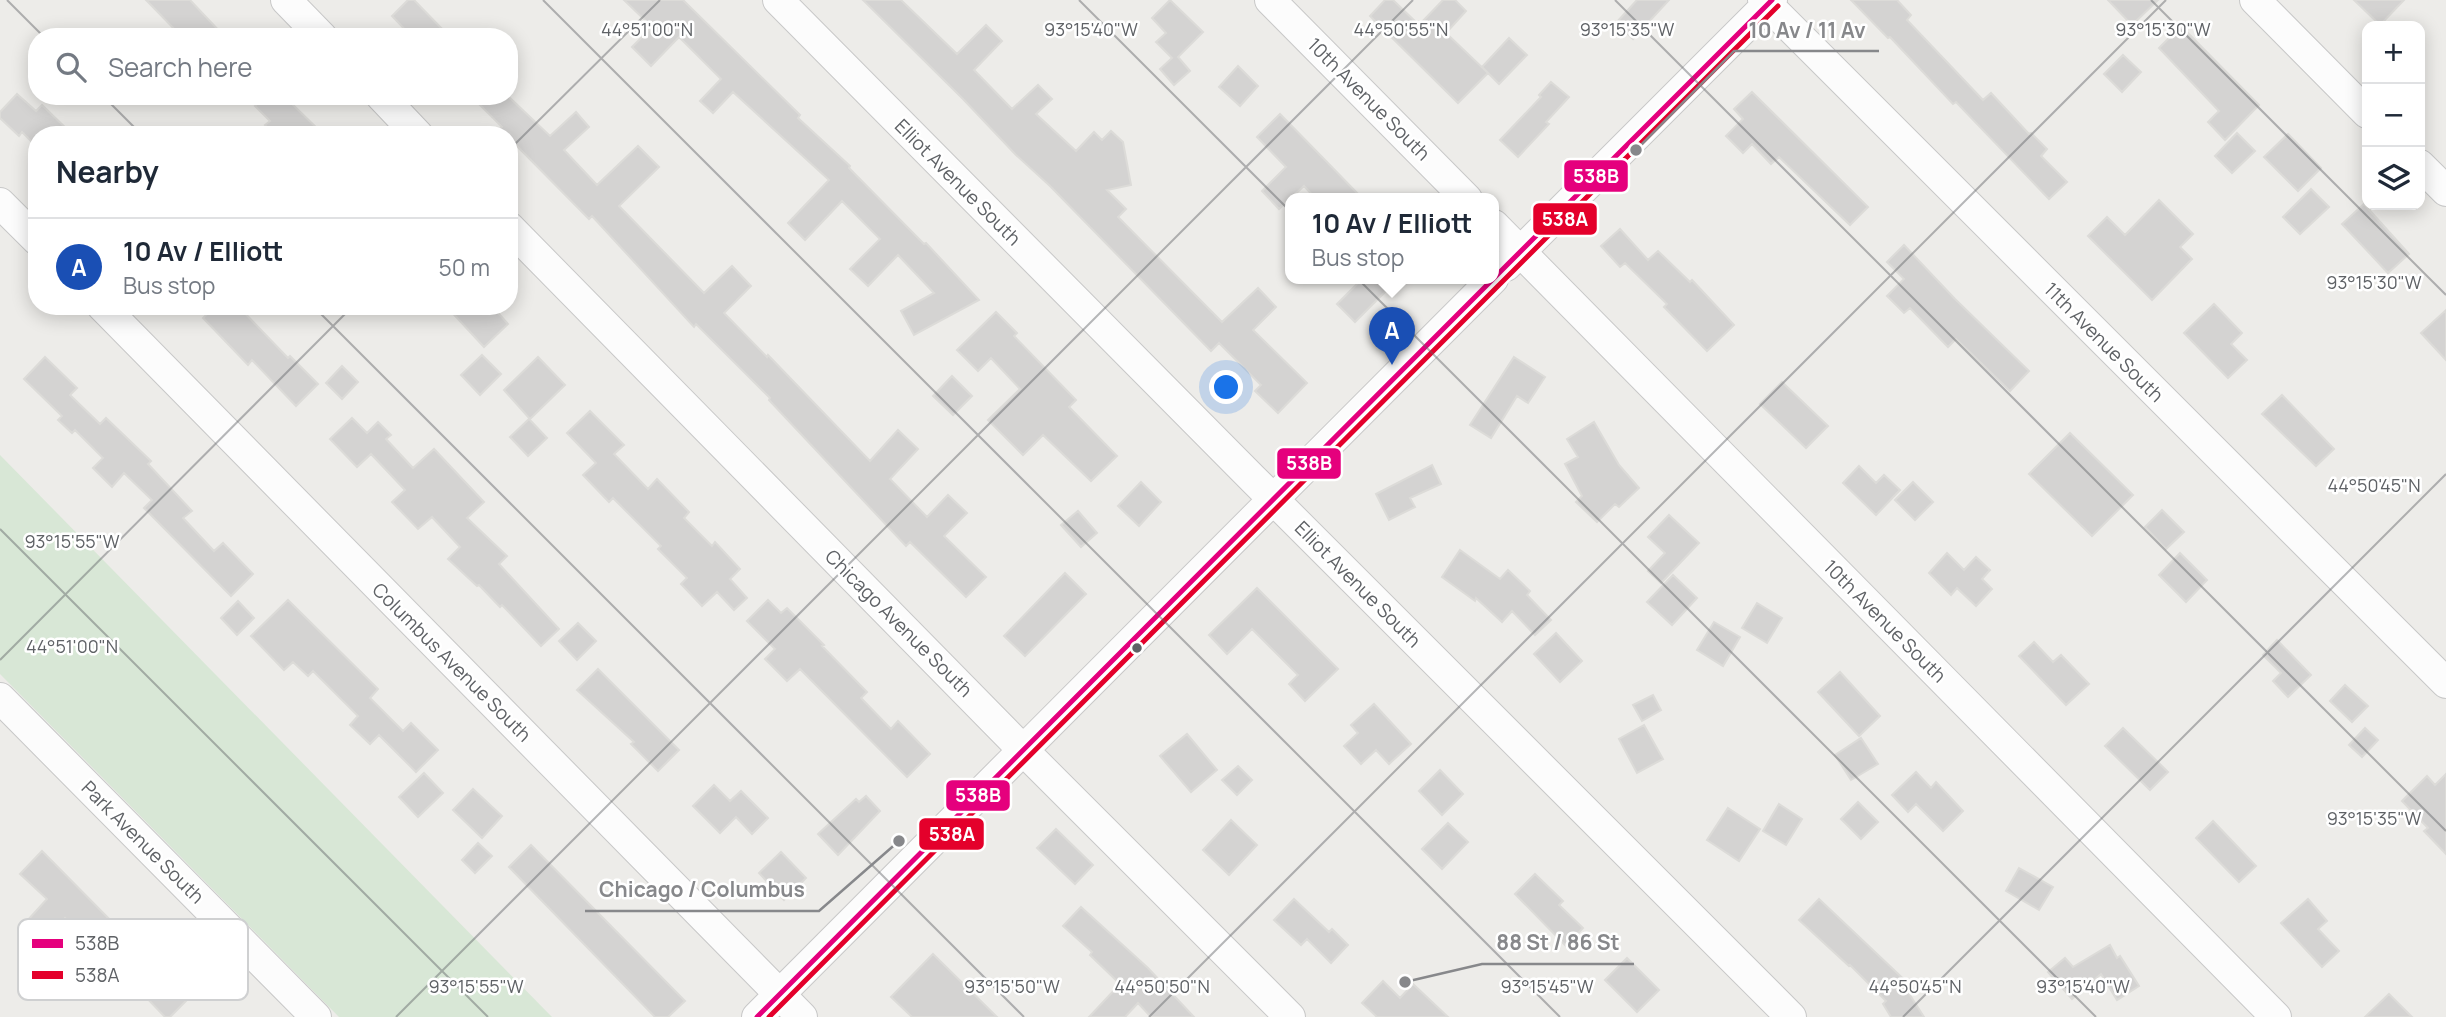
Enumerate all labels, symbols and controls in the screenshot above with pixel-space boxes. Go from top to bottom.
callout: 10 Av / 11 Av [1734,9,1879,51]
text: 10 Av / 11 Av [1748,16,1866,44]
text: 44°51'00"N [601,17,693,41]
text: 93°15'40"W [1044,17,1138,41]
text: 44°50'55"N [1354,17,1448,41]
text: 93°15'35"W [1580,17,1675,41]
text: 93°15'30"W [2115,17,2211,41]
map controls [2362,21,2425,210]
button: + [2362,21,2425,84]
search box [28,28,518,105]
street label: 10th Avenue South [1302,32,1436,166]
icon: search [52,48,90,86]
text: Search here [108,49,253,85]
button: − [2362,84,2425,147]
street label: Elliot Avenue South [889,113,1027,251]
button: layers [2362,147,2425,210]
text: Nearby [56,151,159,192]
line badge: 538B [1563,159,1629,193]
text: 538B [1573,163,1619,189]
popup [1285,193,1499,284]
line badge: 538A [1532,202,1598,236]
text: 10 Av / Elliott [1312,205,1472,241]
text: 538A [1542,206,1589,232]
text: 10 Av / Elliott [123,233,283,269]
text: Bus stop [1312,241,1404,273]
text: A [71,251,87,283]
text: 50 m [439,251,490,283]
text: Bus stop [123,269,215,301]
text: 93°15'30"W [2326,270,2422,294]
street label: 11th Avenue South [2038,276,2170,408]
pin: A [1369,307,1415,365]
your location [1209,370,1243,404]
line badge: 538B [1276,447,1342,480]
text: 538B [1286,450,1332,476]
text: 44°50'45"N [2328,473,2420,497]
street label: Elliot Avenue South [1289,515,1427,653]
text: 93°15'55"W [24,529,120,553]
street label: Chicago Avenue South [820,544,978,702]
street label: 10th Avenue South [1818,554,1952,688]
street label: Columbus Avenue South [367,577,537,747]
text: 44°51'00"N [26,634,118,658]
unlabelled marker [1130,641,1144,655]
street label: Park Avenue South [76,775,210,909]
line badge: 538B [945,779,1011,812]
text: 538B [955,782,1001,808]
text: 93°15'35"W [2327,806,2422,830]
line badge: 538A [918,817,985,851]
text: 538A [929,821,976,847]
callout: Chicago / Columbus [585,869,819,911]
text: Chicago / Columbus [599,875,805,903]
legend [18,919,248,1000]
callout: 88 St / 86 St [1482,922,1634,964]
text: 88 St / 86 St [1496,928,1620,956]
text: 538B [75,930,120,956]
text: 538A [75,962,120,988]
text: 93°15'55"W [428,974,524,998]
text: 93°15'50"W [964,974,1060,998]
text: 44°50'50"N [1114,974,1210,998]
text: 93°15'45"W [1500,974,1594,998]
text: 44°50'45"N [1869,974,1961,998]
text: 93°15'40"W [2036,974,2130,998]

